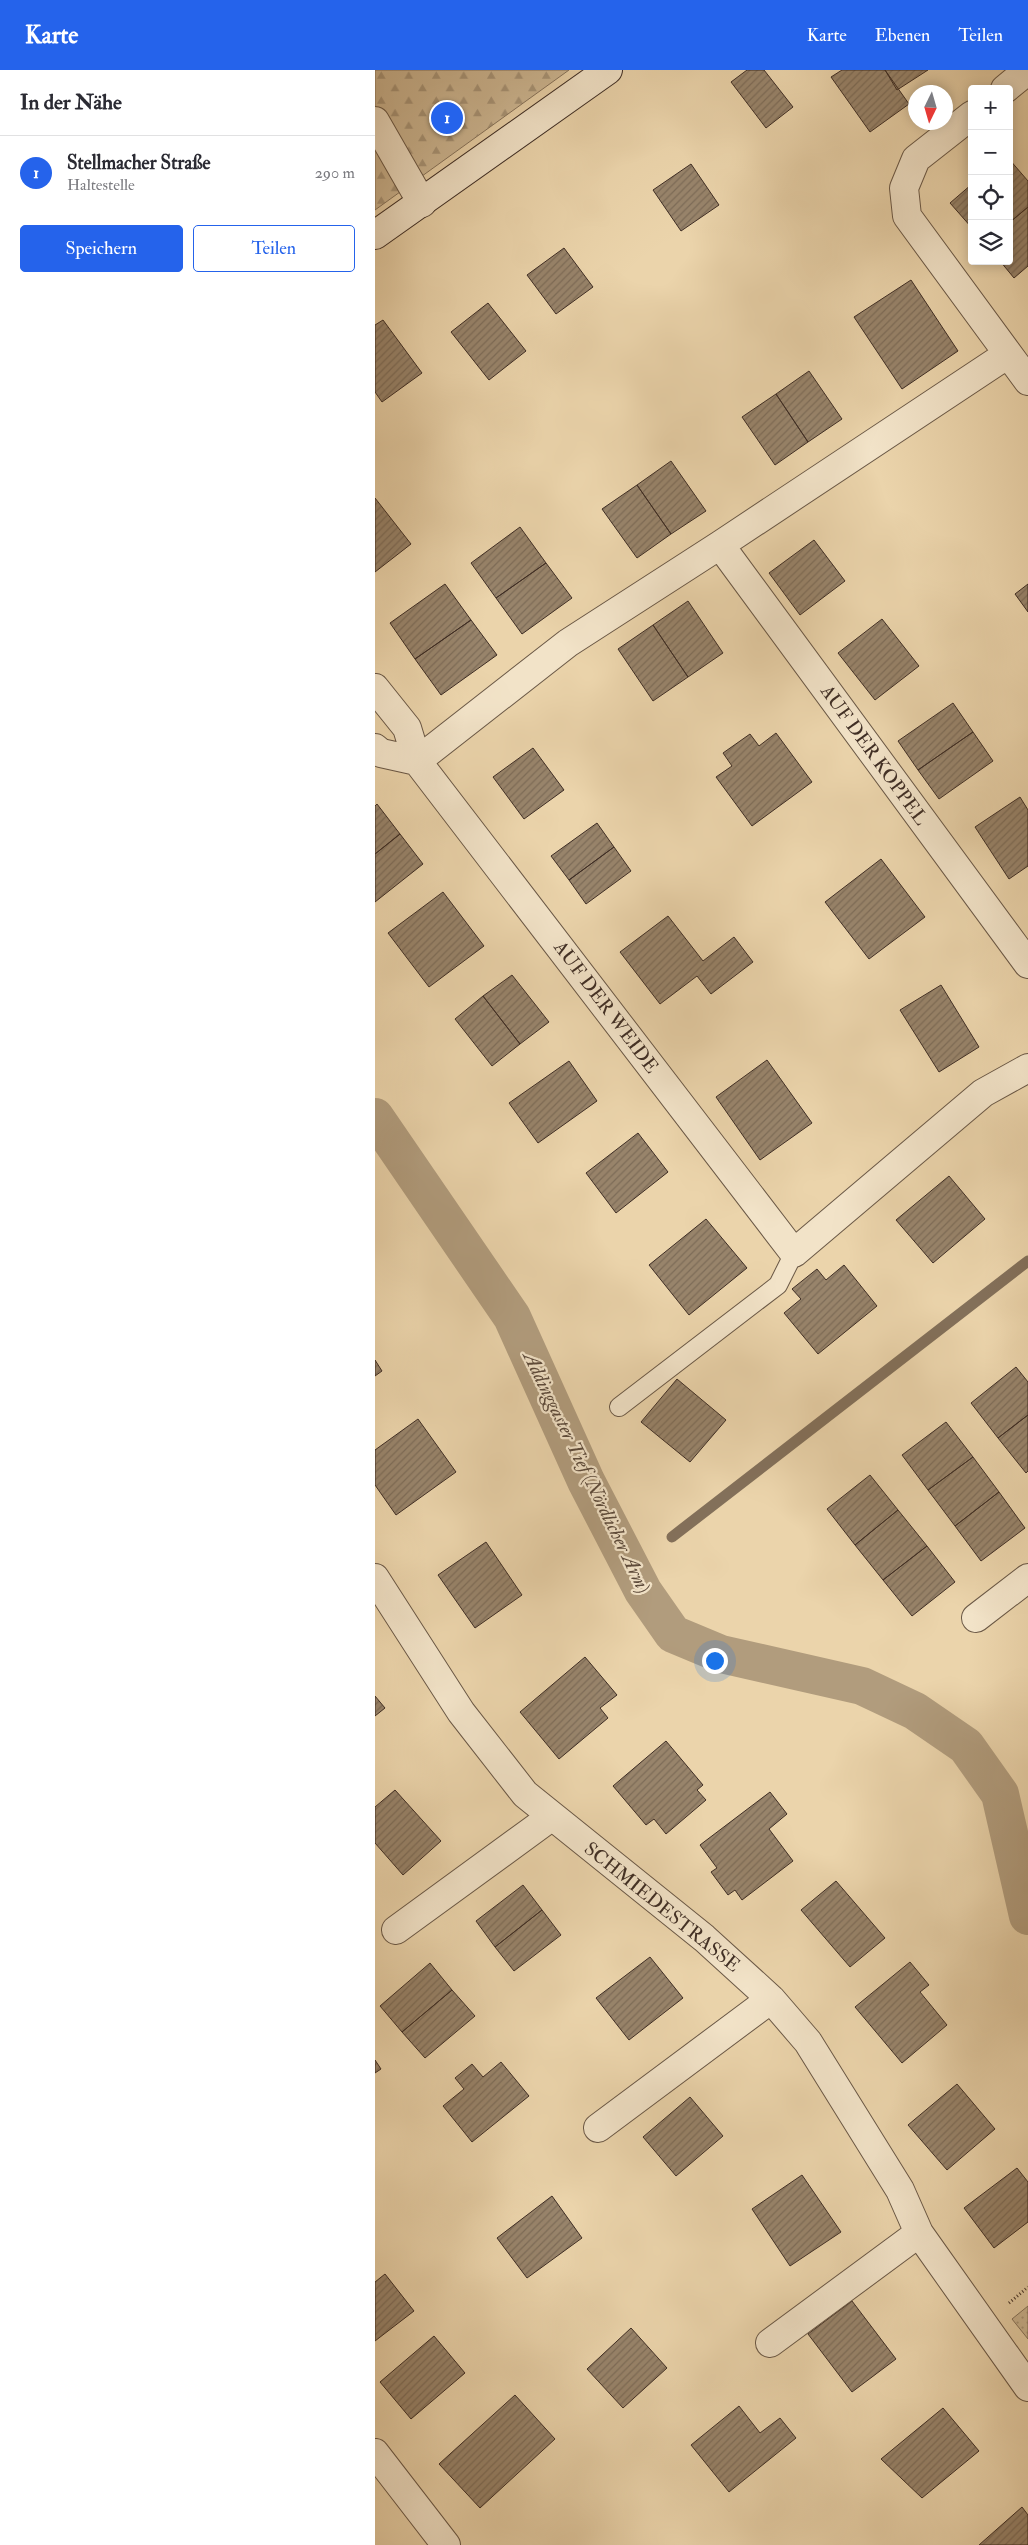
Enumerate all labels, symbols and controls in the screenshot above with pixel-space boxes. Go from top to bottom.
text: Karte [25,20,78,51]
text: Karte [807,24,847,47]
text: Ebenen [875,24,930,47]
text: Teilen [958,24,1003,47]
north arrow [908,85,953,130]
map controls [968,85,1013,265]
button: + [968,85,1013,130]
text: In der Nähe [20,89,122,116]
pin: 1 [431,99,463,137]
button: − [968,130,1013,175]
text: Stellmacher Straße [67,151,210,175]
text: 1 [33,163,39,183]
text: 290 m [315,163,355,183]
text: Haltestelle [67,175,135,195]
button: locate [968,175,1013,220]
button: layers [968,220,1013,265]
button: Speichern [20,225,183,272]
button: Teilen [193,225,355,272]
street label: AUF DER KOPPEL [814,679,933,830]
street label: AUF DER WEIDE [548,935,664,1078]
water label: Addinggaster Tief (Nördlicher Arm) [517,1345,656,1597]
your location [702,1648,728,1674]
street label: SCHMIEDESTRASSE [579,1837,745,1978]

